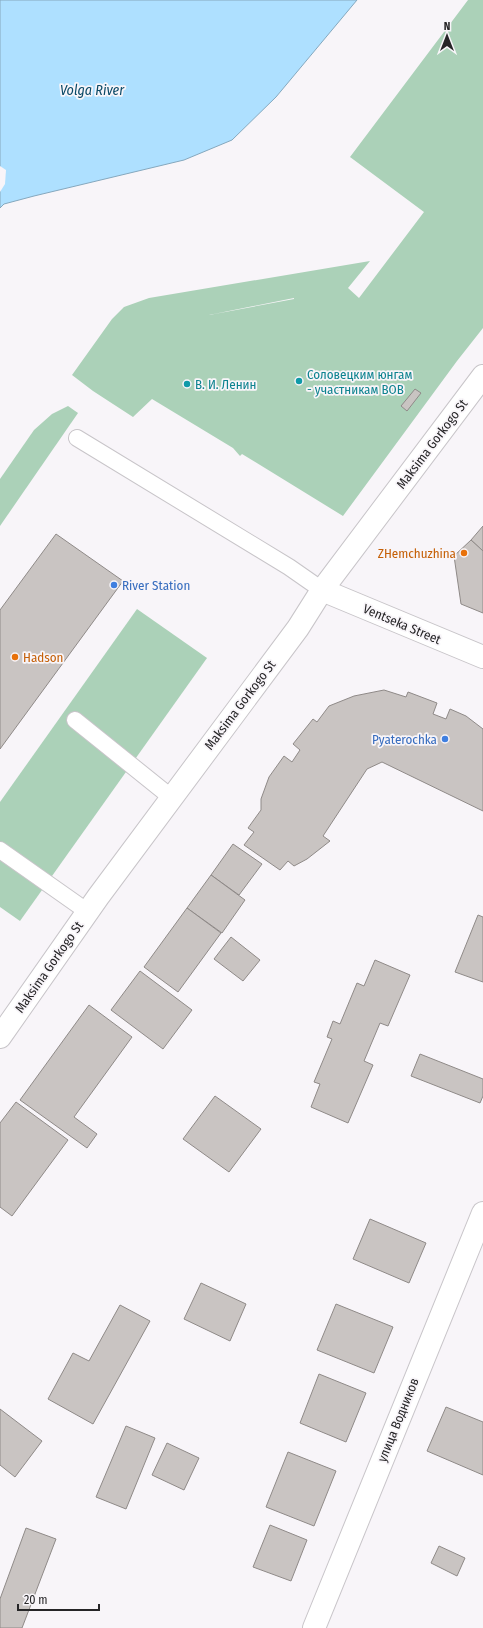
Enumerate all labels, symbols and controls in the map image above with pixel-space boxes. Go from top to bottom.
north arrow [427,16,467,56]
text: N [444,20,450,33]
water label: Volga River [60,82,125,99]
place label: Соловецким юнгам - участникам ВОВ [307,367,412,397]
marker: Соловецким юнгам - участникам ВОВ [294,376,304,386]
place label: В. И. Ленин [195,377,257,392]
marker: В. И. Ленин [182,379,192,389]
street label: Maksima Gorkogo St [394,396,471,492]
place label: ZHemchuzhina [378,546,456,561]
marker: ZHemchuzhina [459,548,469,558]
place label: River Station [122,578,190,593]
marker: River Station [109,580,119,590]
street label: Ventseka Street [361,601,444,647]
place label: Hadson [23,650,63,665]
marker: Hadson [10,652,20,662]
street label: Maksima Gorkogo St [202,657,279,753]
place label: Pyaterochka [372,732,437,747]
marker: Pyaterochka [440,734,450,744]
street label: Maksima Gorkogo St [12,918,87,1016]
street label: улица Водников [374,1376,422,1464]
scale bar [18,1586,99,1612]
text: 20 m [24,1593,48,1607]

